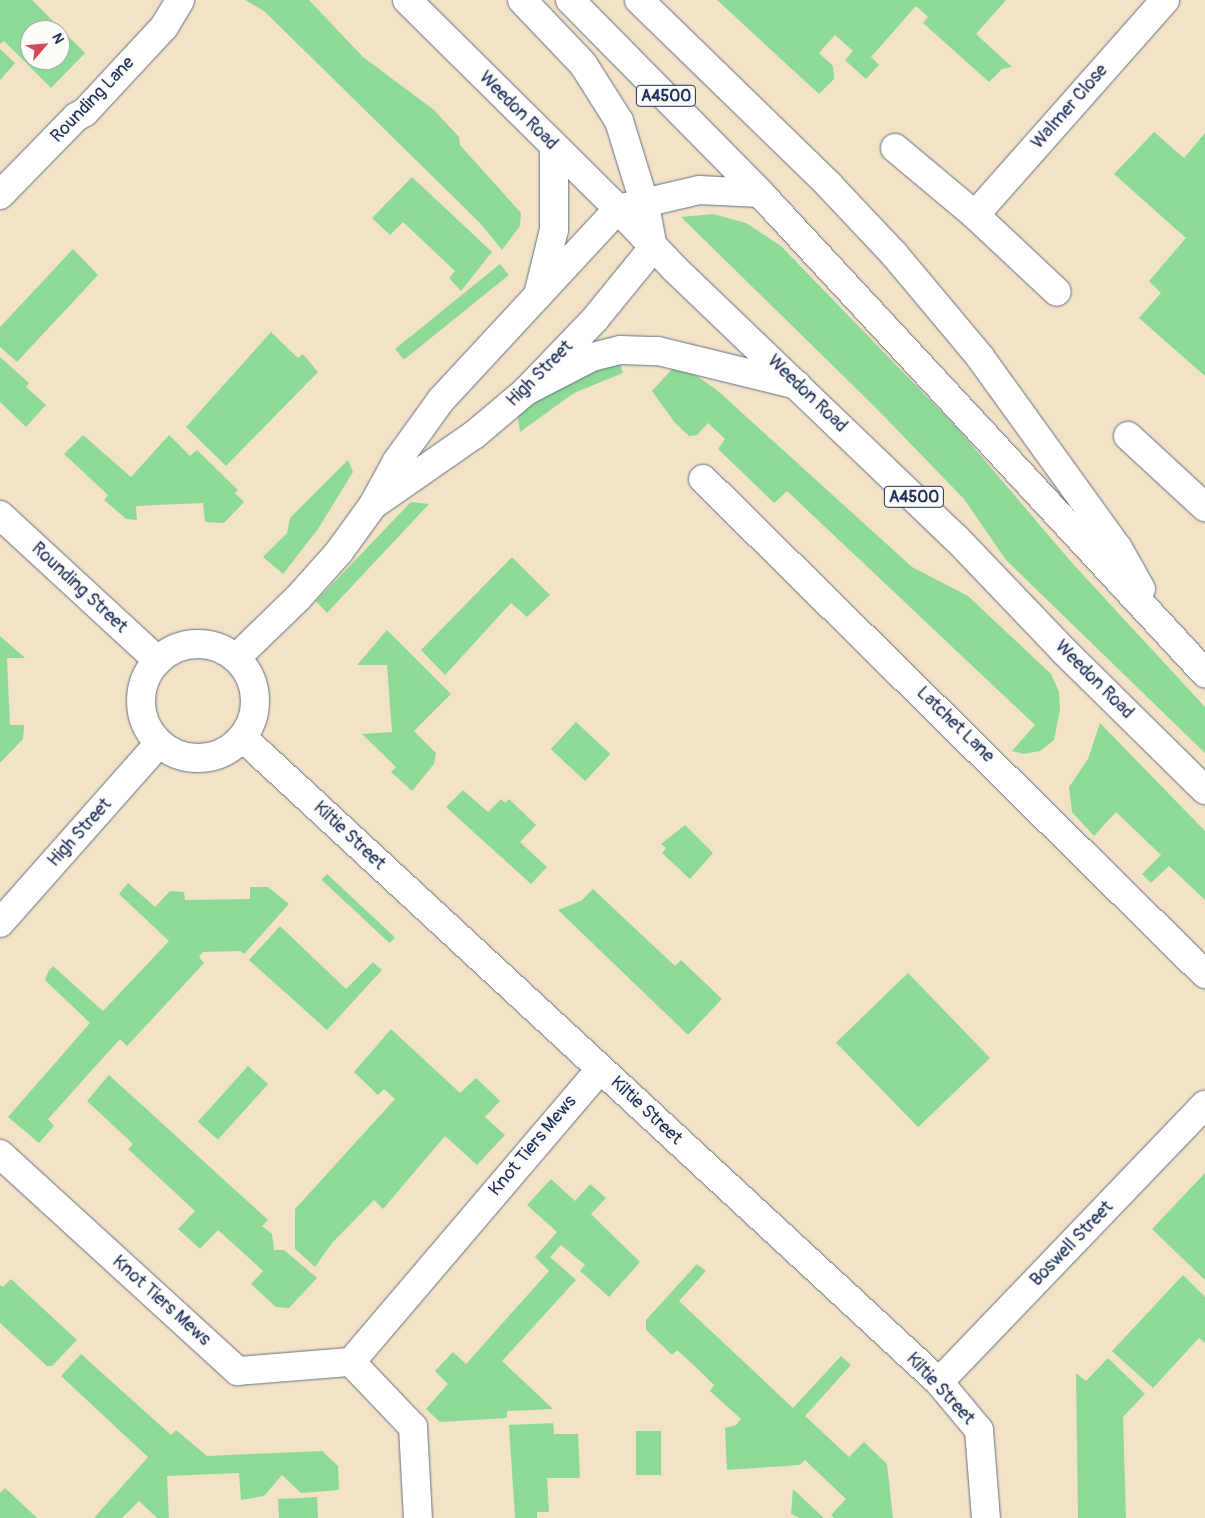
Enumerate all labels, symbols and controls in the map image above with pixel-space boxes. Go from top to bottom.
north arrow [20,20,70,70]
text: N [48,30,68,46]
street label: Rounding Lane [47,52,139,148]
street label: Walmer Close [1027,60,1113,154]
street label: Weedon Road [474,67,562,155]
road number: A4500 [635,82,697,110]
street label: High Street [502,336,578,412]
street label: Weedon Road [763,351,851,437]
road number: A4500 [883,484,945,511]
street label: Rounding Street [27,538,131,638]
street label: Weedon Road [1050,636,1138,724]
street label: Latchet Lane [912,683,998,767]
street label: High Street [44,794,116,872]
street label: Kiltie Street [309,797,389,875]
street label: Kiltie Street [606,1072,686,1150]
street label: Knot Tiers Mews [485,1091,581,1201]
street label: Boswell Street [1026,1197,1118,1291]
street label: Knot Tiers Mews [107,1251,215,1351]
street label: Kiltie Street [901,1349,979,1429]

